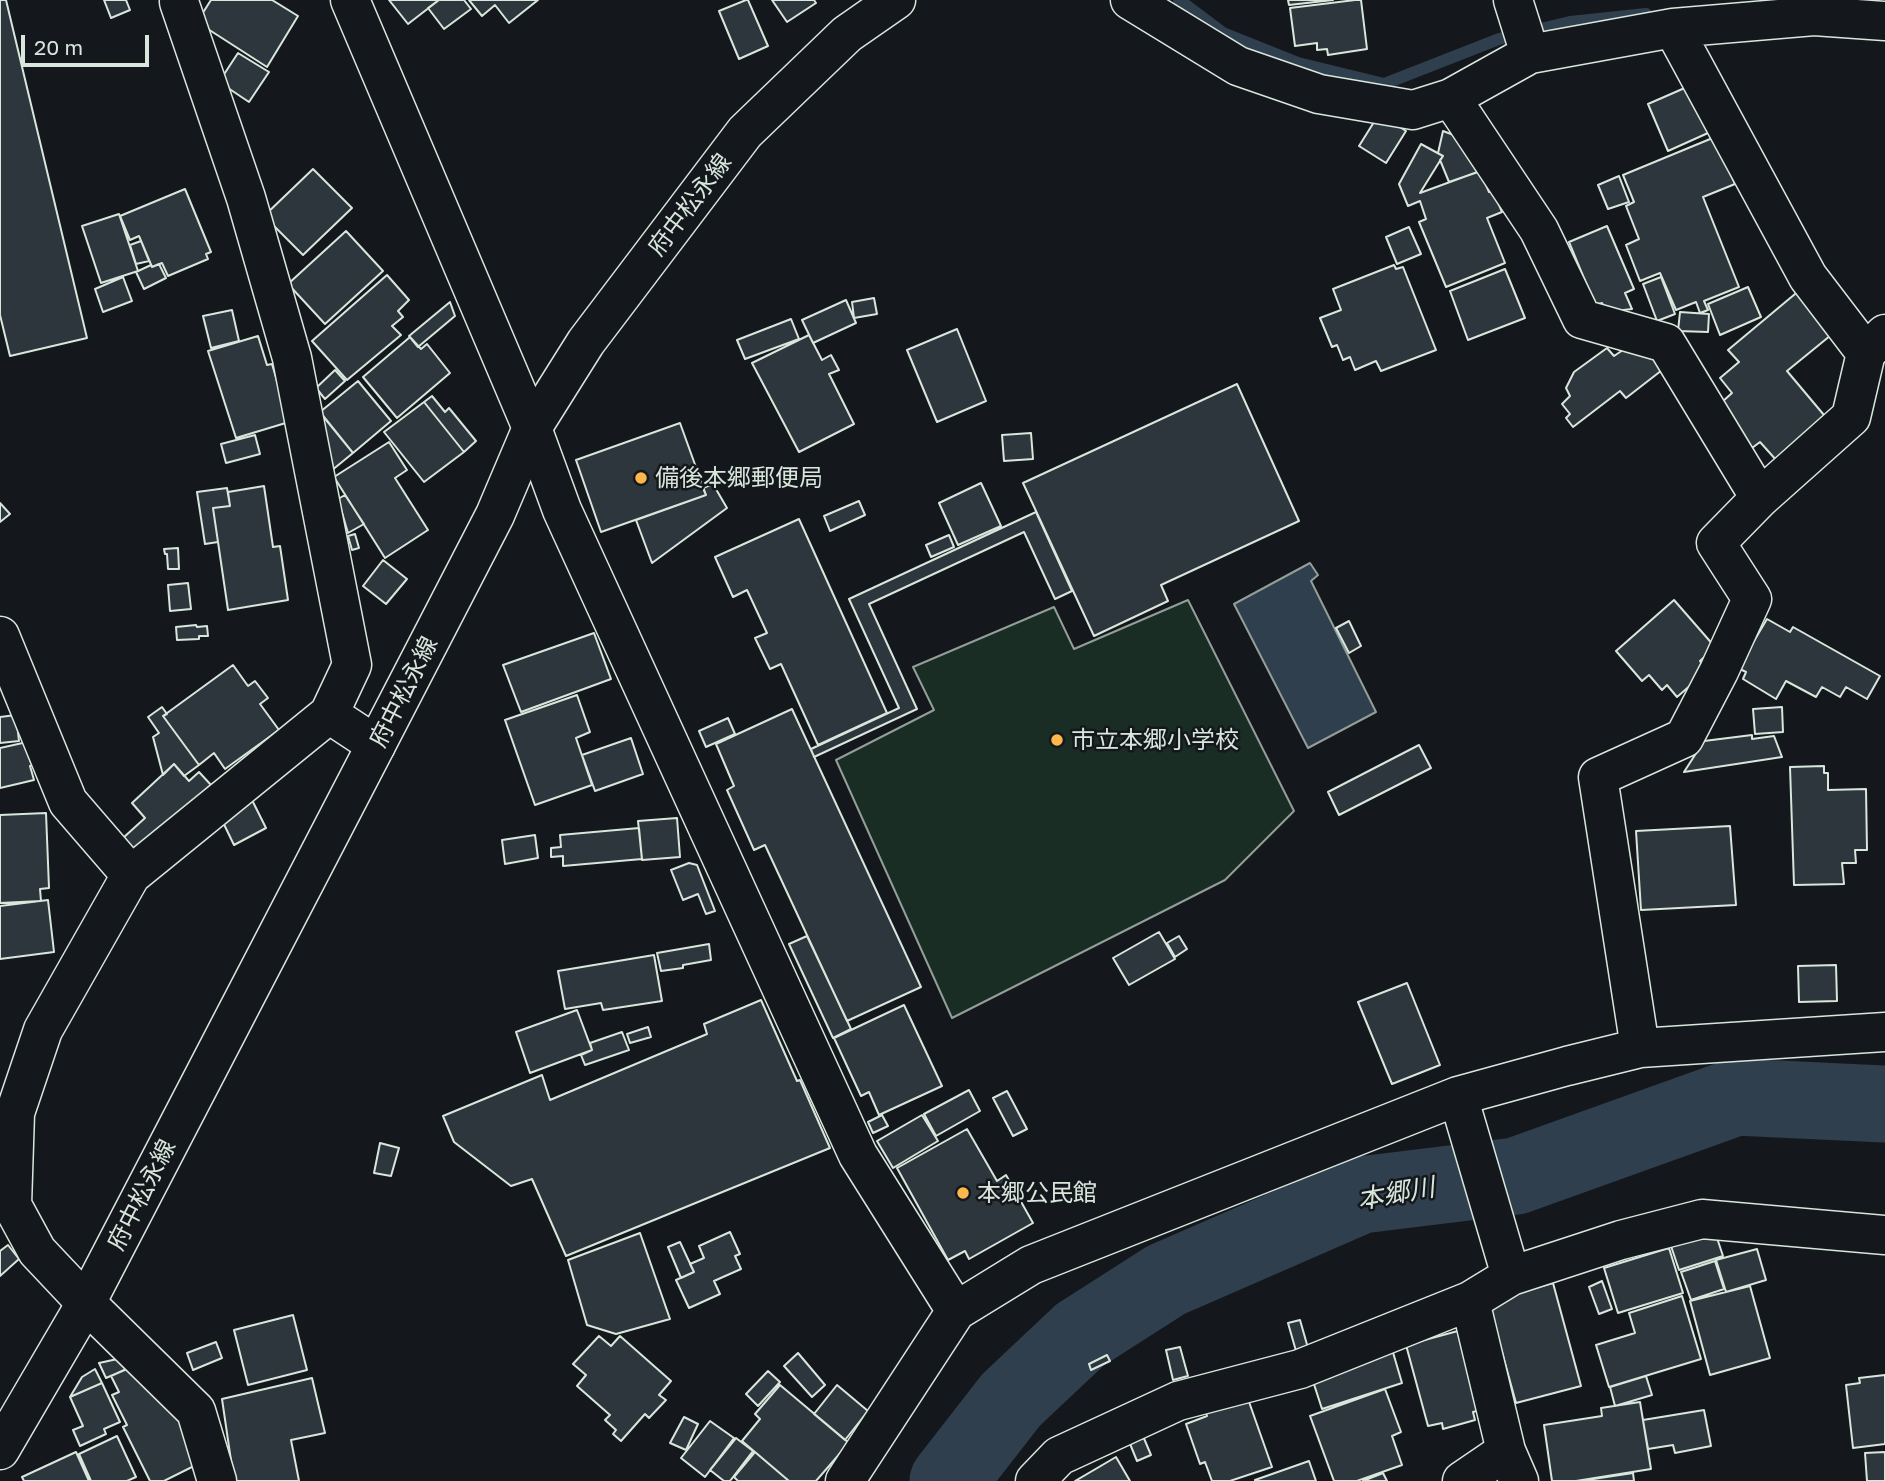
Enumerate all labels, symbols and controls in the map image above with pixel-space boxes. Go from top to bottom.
scale bar [24,21,152,65]
text: 20 m [34,34,83,60]
street label: 府中松永線 [642,148,738,262]
place label: 備後本郷郵便局 [655,464,823,492]
marker: 備後本郷郵便局 [633,470,649,486]
street label: 府中松永線 [364,632,444,752]
place label: 市立本郷小学校 [1071,726,1239,754]
marker: 市立本郷小学校 [1049,732,1065,748]
street label: 府中松永線 [102,1135,182,1255]
water label: 本郷川 [1355,1172,1437,1216]
place label: 本郷公民館 [977,1179,1097,1207]
marker: 本郷公民館 [955,1185,971,1201]

